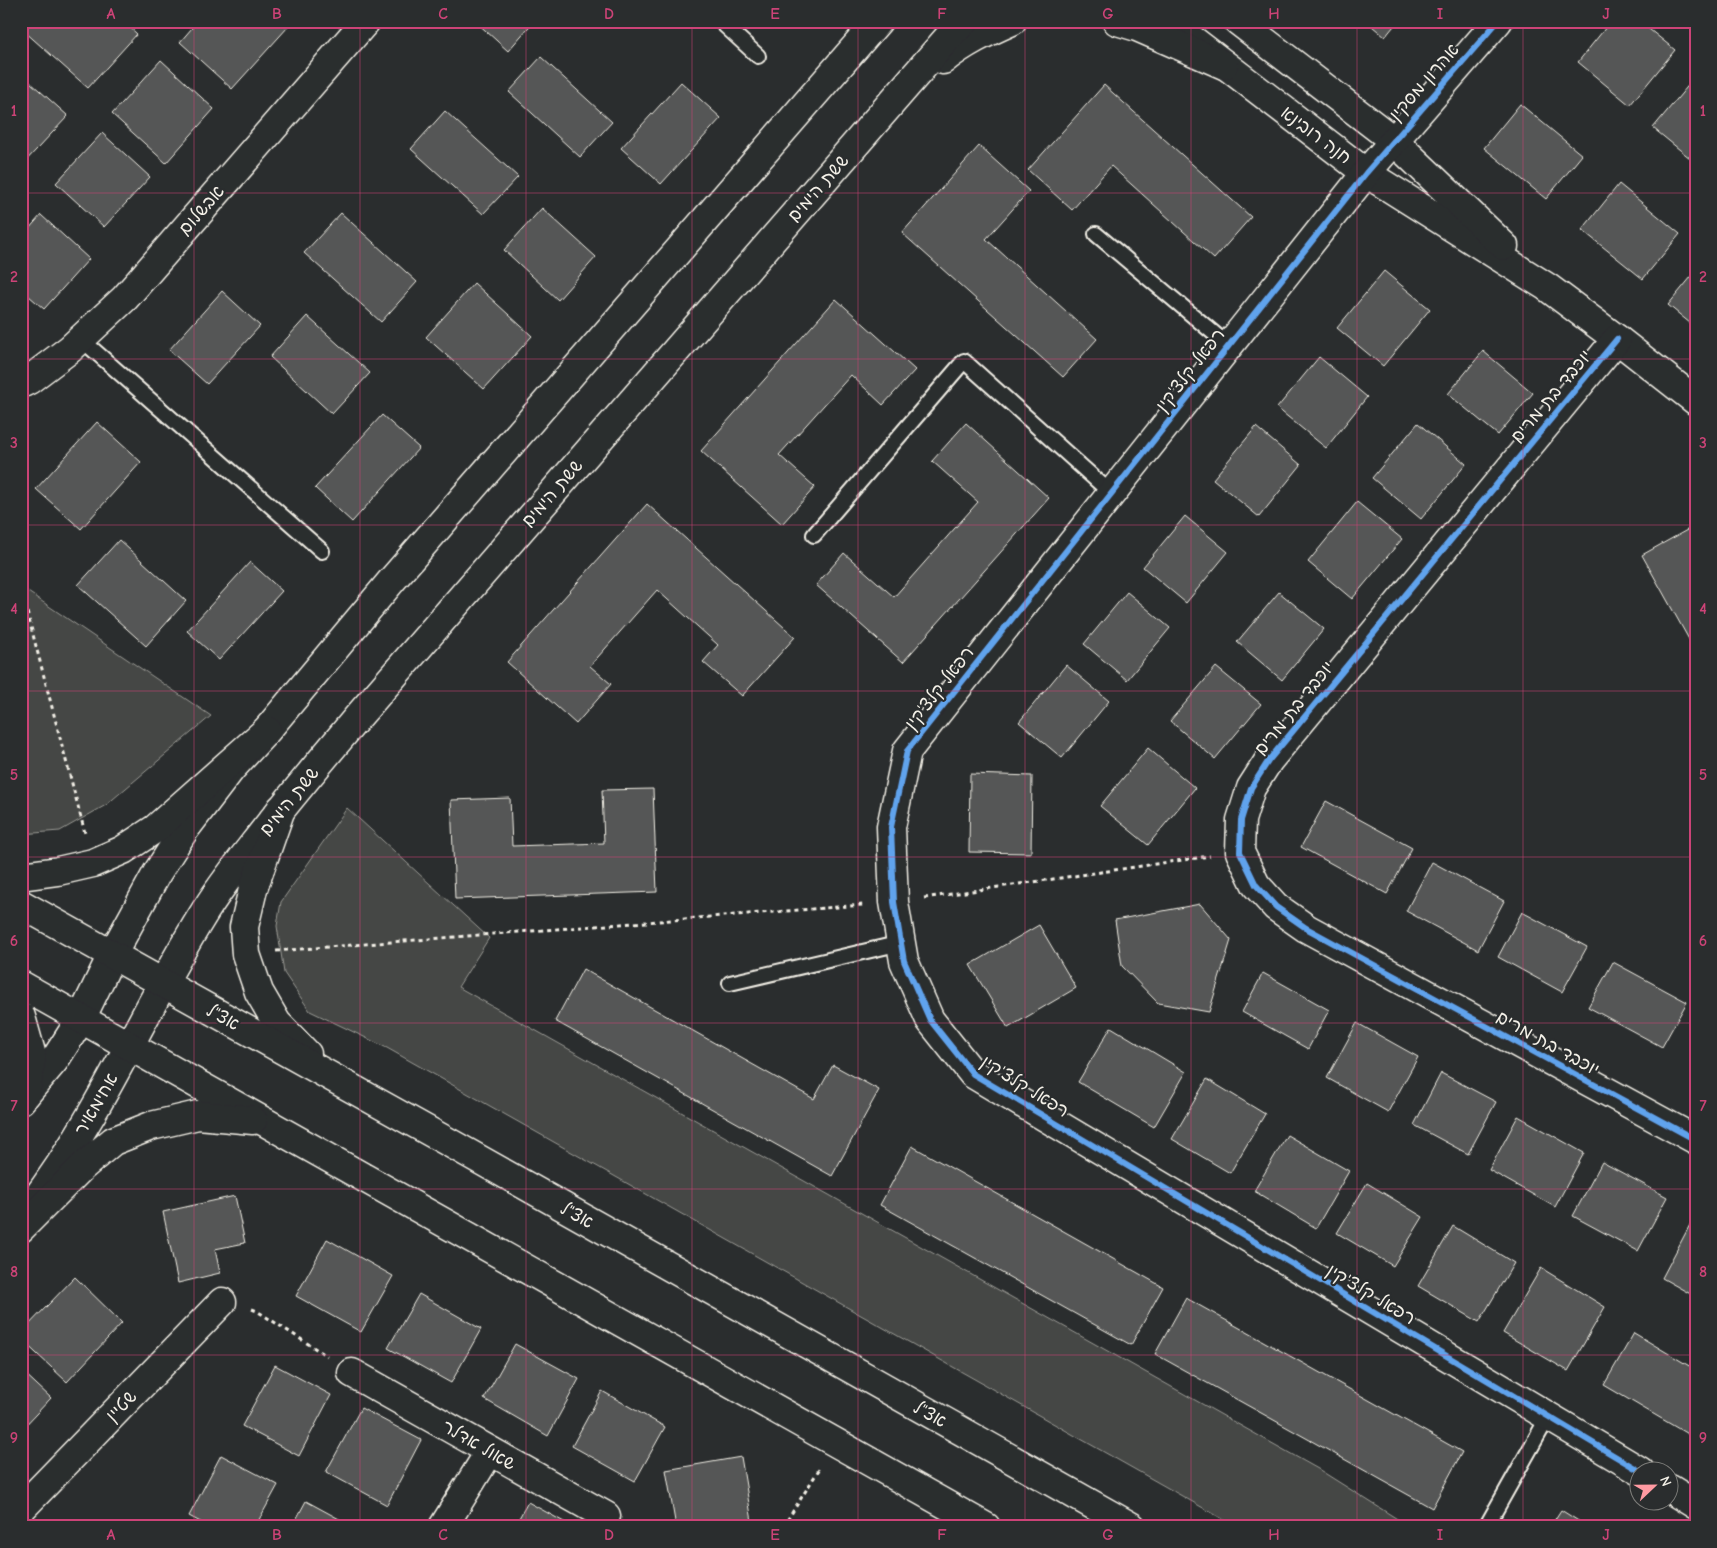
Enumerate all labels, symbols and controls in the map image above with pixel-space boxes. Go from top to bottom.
text: A [107,5,116,23]
text: B [272,5,282,23]
text: C [438,5,448,23]
text: D [604,5,614,23]
text: E [770,5,780,23]
text: F [937,5,947,23]
text: G [1102,5,1114,23]
text: H [1268,5,1280,23]
text: I [1437,5,1443,23]
text: J [1602,5,1610,23]
street label: אהרון מסקין [1385,39,1464,125]
text: 1 [11,102,17,120]
street label: חנה רובינא [1276,102,1355,169]
text: 1 [1700,102,1706,120]
street label: ששת הימים [784,150,853,226]
street label: אבשלום [174,181,229,240]
text: 2 [10,268,18,286]
text: 2 [1699,268,1707,286]
street label: רפאל קלצ'קין [1151,325,1229,416]
street label: יוכבד בת מרים [1506,346,1596,447]
text: 3 [10,434,18,452]
text: 3 [1699,434,1707,452]
street label: ששת הימים [518,455,587,531]
text: 4 [10,600,18,618]
text: 4 [1699,600,1707,618]
street label: רפאל קלצ'קין [900,643,978,734]
street label: יוכבד בת מרים [1250,657,1339,759]
street label: ששת הימים [255,763,323,840]
text: 5 [10,766,18,784]
text: 5 [1699,766,1707,784]
text: 6 [10,932,18,950]
text: 6 [1699,932,1707,950]
street label: אצ"ל [203,1000,243,1035]
street label: יוכבד בת מרים [1493,1006,1603,1080]
street label: רפאל קלצ'קין [977,1051,1073,1122]
street label: אחימאיר [70,1069,123,1139]
text: 7 [10,1097,18,1115]
text: 7 [1699,1097,1707,1115]
street label: אצ"ל [557,1198,597,1233]
street label: רפאל קלצ'קין [1323,1260,1419,1329]
text: 8 [10,1263,18,1281]
text: 8 [1699,1263,1707,1281]
street label: שטיין [102,1386,141,1426]
street label: אצ"ל [910,1397,950,1432]
street label: שאול אדלר [438,1416,519,1475]
text: 9 [10,1429,18,1447]
text: 9 [1699,1429,1707,1447]
north arrow [1630,1460,1680,1510]
text: N [1656,1474,1675,1489]
text: A [107,1526,116,1544]
text: B [272,1526,282,1544]
text: C [438,1526,448,1544]
text: D [604,1526,614,1544]
text: E [770,1526,780,1544]
text: F [937,1526,947,1544]
text: G [1102,1526,1114,1544]
text: H [1268,1526,1280,1544]
text: I [1437,1526,1443,1544]
text: J [1602,1526,1610,1544]

